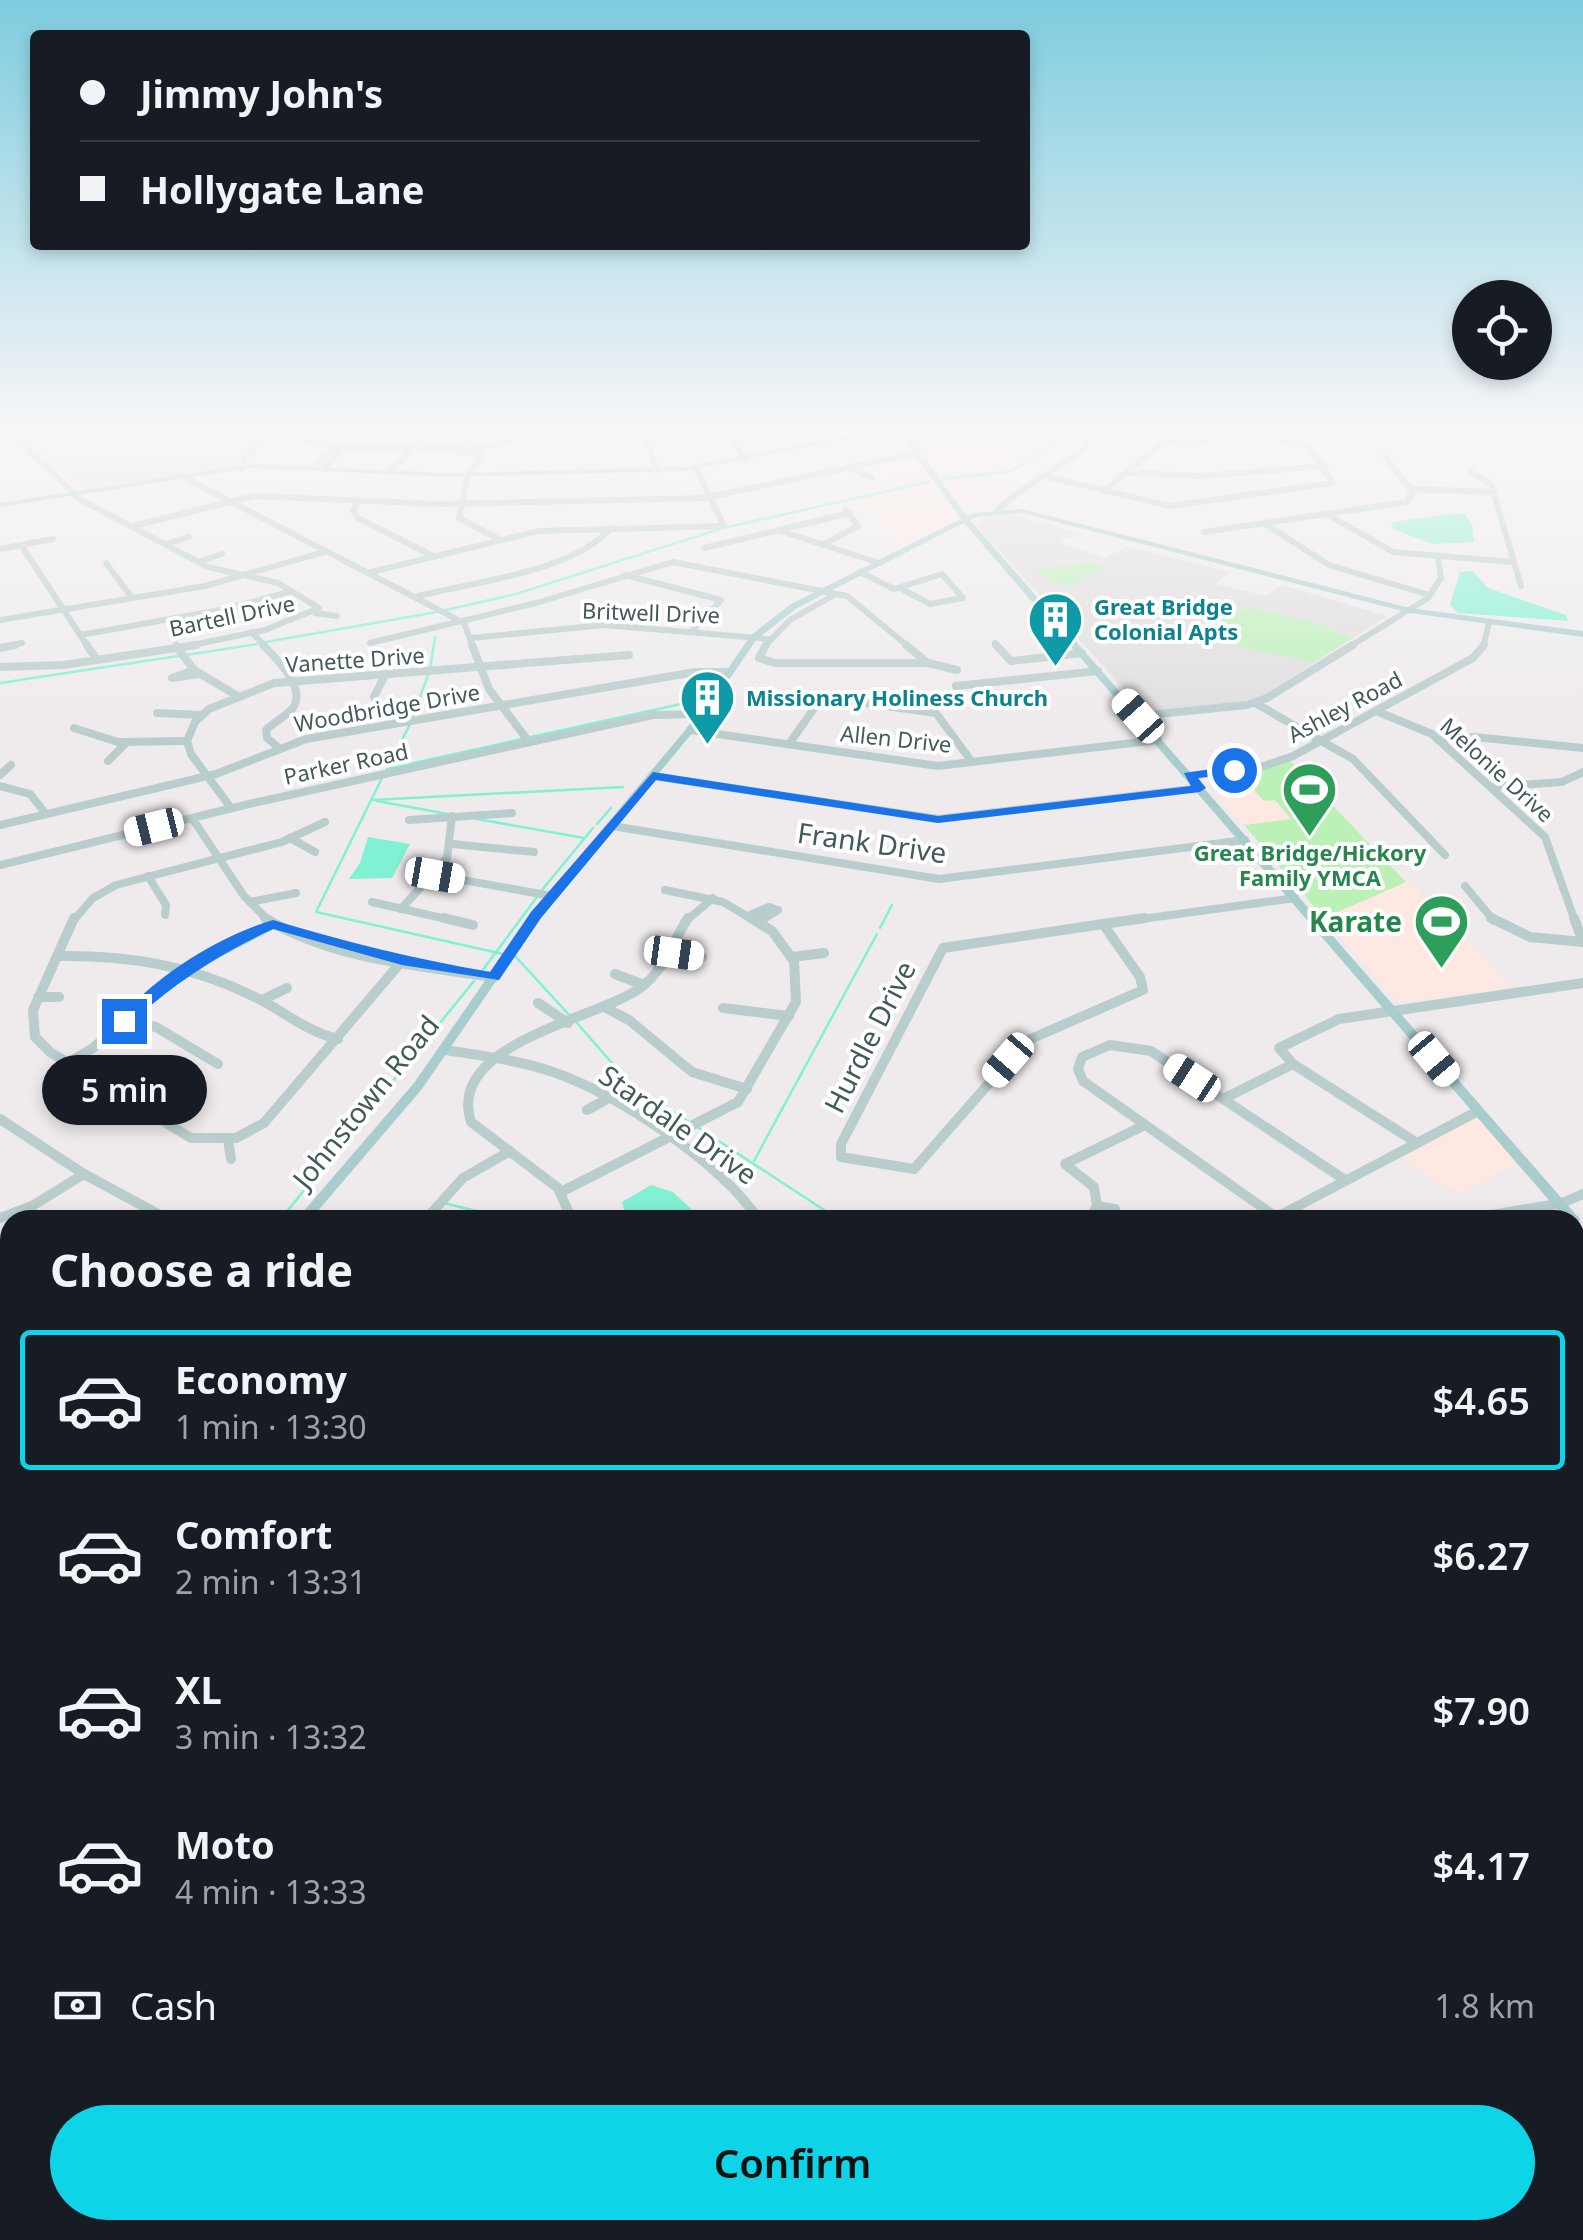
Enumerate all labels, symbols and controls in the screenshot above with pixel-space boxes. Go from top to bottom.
text: Jimmy John's [140,67,383,119]
text: Hollygate Lane [140,163,424,215]
map controls [1452,280,1552,380]
button: locate [1452,280,1552,380]
street label: Bartell Drive [166,587,297,643]
building icon: Great Bridge Colonial Apts [1025,590,1085,669]
place label: Great Bridge Colonial Apts [1094,591,1238,646]
street label: Britwell Drive [581,595,721,629]
street label: Vanette Drive [284,639,426,679]
street label: Ashley Road [1282,663,1407,749]
building icon: Missionary Holiness Church [677,668,737,747]
street label: Woodbridge Drive [292,676,482,738]
place label: Missionary Holiness Church [746,682,1048,712]
car [1107,684,1169,748]
street label: Melonie Drive [1434,710,1561,828]
street label: Allen Drive [839,717,953,759]
street label: Parker Road [281,735,411,791]
route start [1212,748,1257,793]
sports icon: Great Bridge/Hickory Family YMCA [1280,760,1340,839]
car [121,805,187,849]
street label: Frank Drive [795,813,949,871]
place label: Great Bridge/Hickory Family YMCA [1194,837,1427,892]
car [403,855,467,895]
sports icon: Karate [1411,892,1471,971]
place label: Karate [1309,902,1402,940]
car [642,934,706,972]
street label: Hurdle Drive [815,954,924,1119]
route end [102,999,147,1044]
street label: Johnstown Road [282,1007,447,1198]
car [1403,1026,1465,1092]
car [977,1028,1039,1092]
car [1159,1049,1225,1107]
callout: 5 min [42,1056,206,1126]
street label: Stardale Drive [592,1056,765,1193]
text: 5 min [81,1068,168,1111]
text: Choose a ride [50,1239,353,1300]
text: Economy [175,1353,347,1405]
icon: car [55,1355,145,1445]
text: $4.65 [1433,1374,1530,1426]
text: 1 min · 13:30 [175,1405,367,1448]
text: Comfort [175,1508,332,1560]
icon: car [55,1510,145,1600]
text: $6.27 [1433,1529,1530,1581]
text: 2 min · 13:31 [175,1560,367,1603]
text: XL [175,1663,222,1715]
icon: car [55,1665,145,1755]
text: $7.90 [1433,1684,1530,1736]
text: 3 min · 13:32 [175,1715,367,1758]
text: Moto [175,1818,275,1870]
icon: car [55,1820,145,1910]
text: $4.17 [1433,1839,1530,1891]
text: 4 min · 13:33 [175,1870,367,1913]
icon: cash [50,1978,105,2033]
text: Cash [130,1979,217,2031]
text: 1.8 km [1434,1984,1535,2027]
button: Confirm [50,2105,1535,2220]

